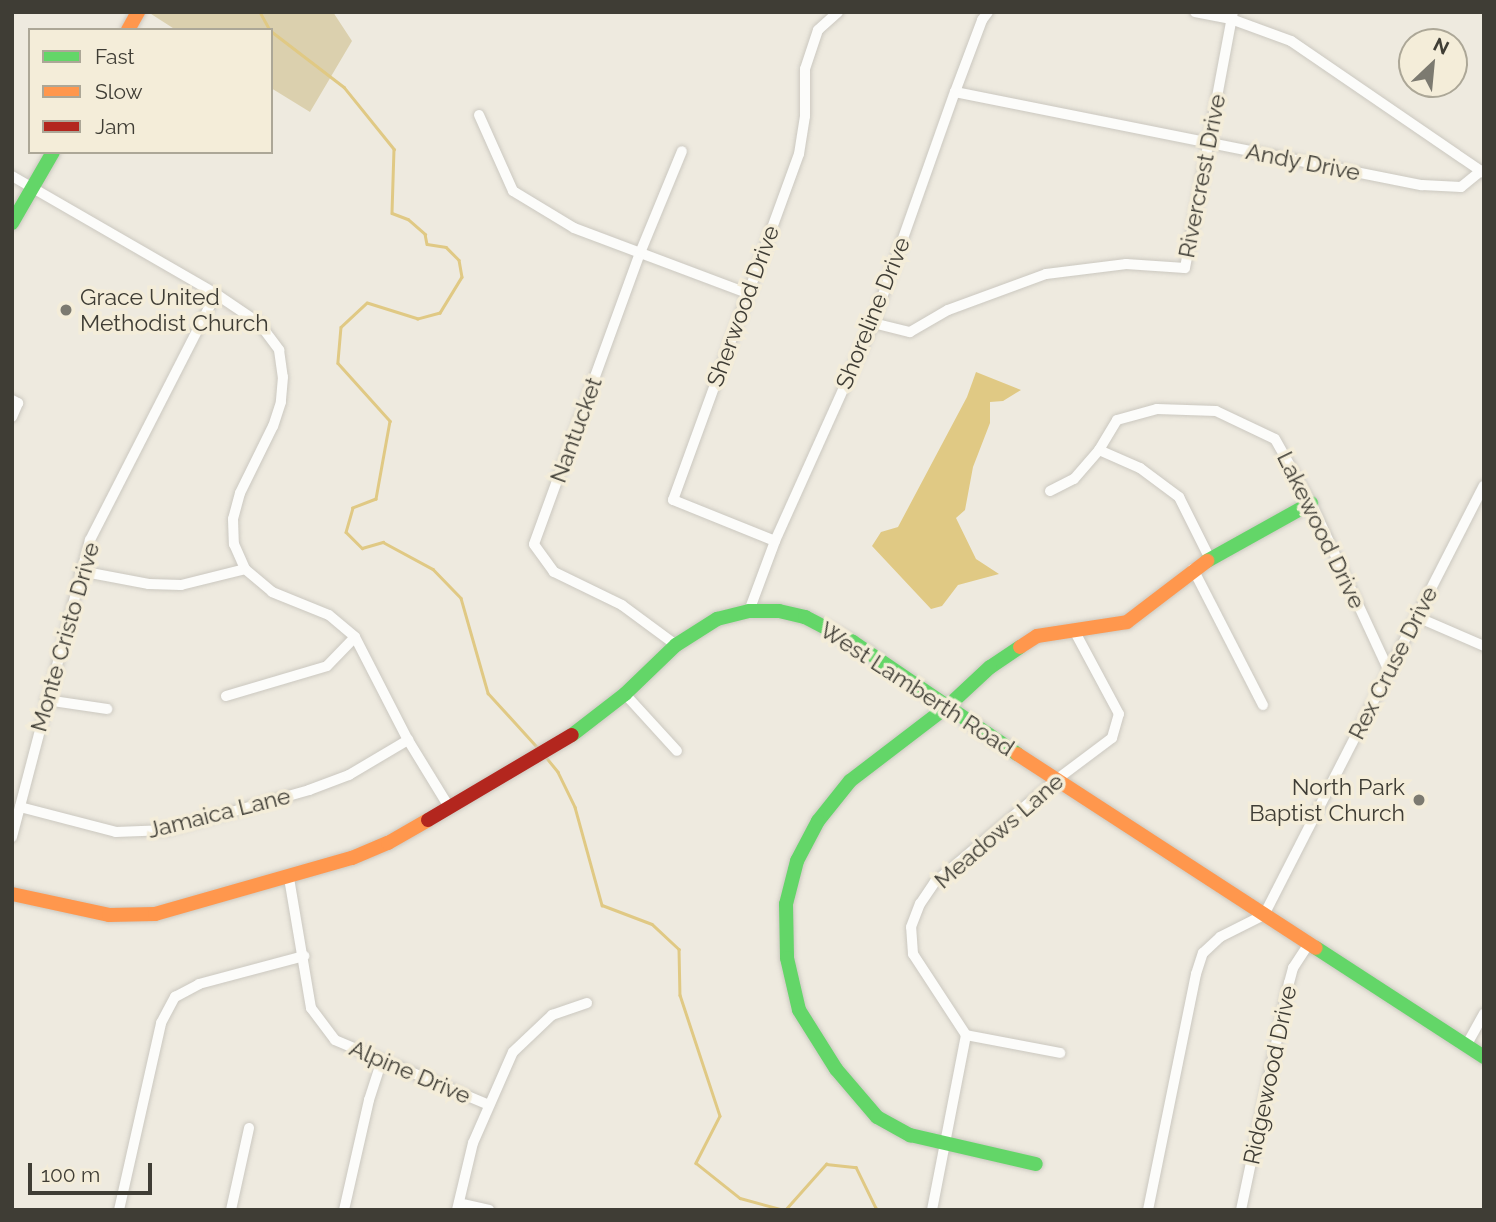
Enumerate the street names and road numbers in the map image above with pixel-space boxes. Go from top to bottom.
street label: Rivercrest Drive [1173,92,1231,260]
street label: Andy Drive [1243,137,1363,187]
street label: Sherwood Drive [701,222,785,390]
street label: Shoreline Drive [830,233,916,393]
street label: Nantucket [544,374,608,486]
street label: Lakewood Drive [1271,447,1371,613]
street label: Monte Cristo Drive [25,539,105,735]
street label: Rex Cruse Drive [1343,582,1443,744]
street label: West Lamberth Road [815,616,1019,762]
street label: Meadows Lane [929,768,1069,894]
street label: Jamaica Lane [145,782,293,844]
street label: Ridgewood Drive [1238,983,1302,1167]
street label: Alpine Drive [345,1034,475,1110]

